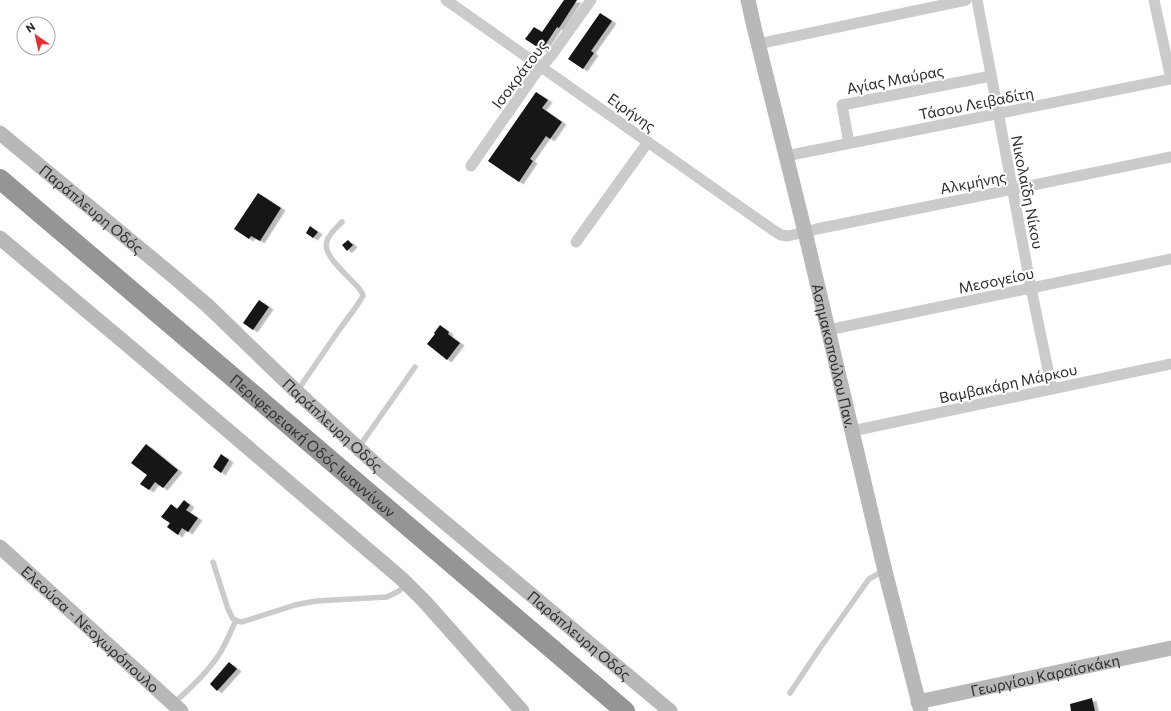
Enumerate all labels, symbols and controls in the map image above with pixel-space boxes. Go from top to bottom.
north arrow [16,16,56,56]
text: N [23,20,37,35]
street label: Ισοκράτους [488,36,550,112]
street label: Αγίας Μαύρας [845,61,945,97]
street label: Τάσου Λειβαδίτη [917,83,1035,123]
street label: Ειρήνης [605,89,659,135]
street label: Νικολαΐδη Νίκου [1008,134,1048,250]
street label: Παράπλευρη Οδός [36,161,147,257]
street label: Αλκμήνης [938,167,1008,197]
street label: Μεσογείου [957,263,1035,297]
street label: Ασημακοπούλου Παν. [808,282,860,430]
street label: Βαμβακάρη Μάρκου [937,360,1079,406]
street label: Περιφερειακή Οδός Ιωαννίνων [227,370,400,521]
street label: Παράπλευρη Οδός [279,374,387,475]
street label: Ελεούσα - Νεοχωρόπουλο [18,562,163,696]
street label: Παράπλευρη Οδός [524,587,635,684]
street label: Γεωργίου Καραϊσκάκη [969,650,1121,700]

